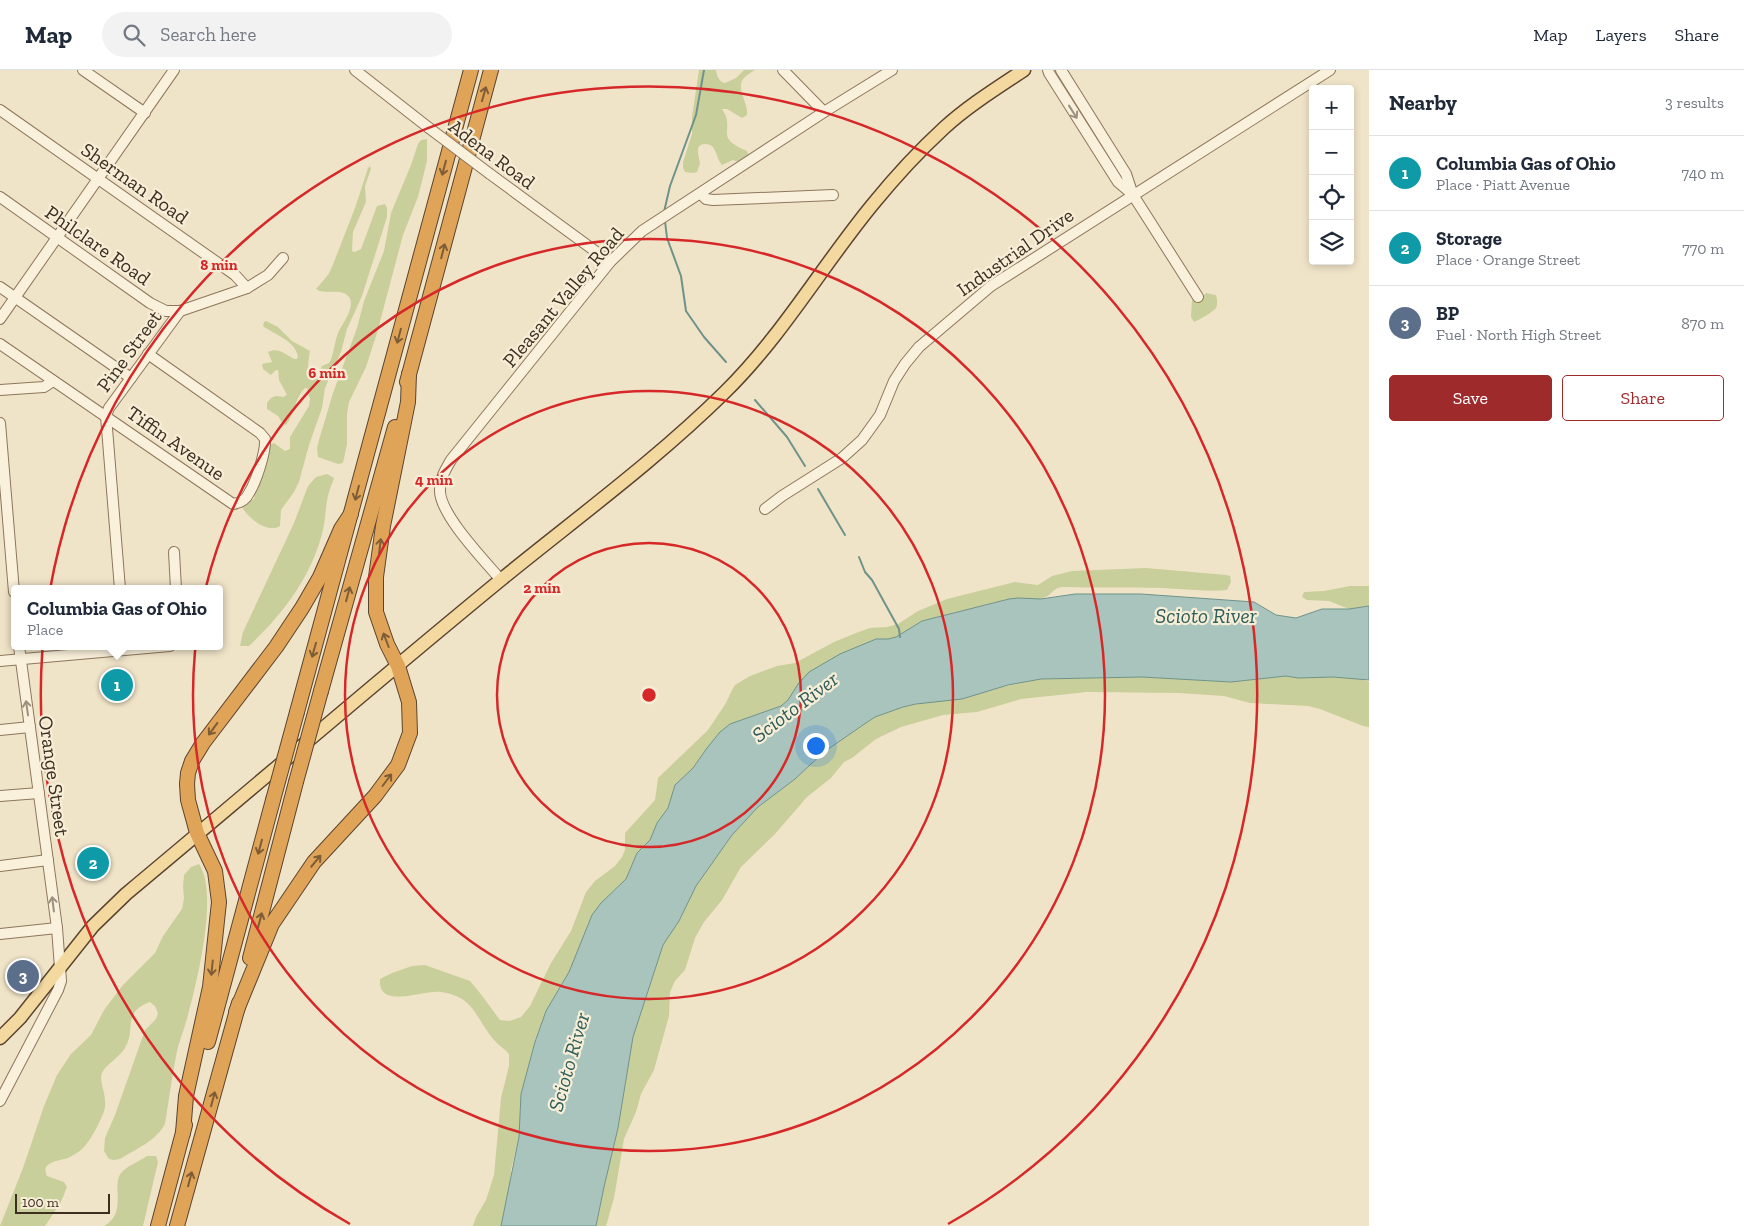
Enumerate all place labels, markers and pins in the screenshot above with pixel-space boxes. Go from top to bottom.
pin: 1 [101,666,133,704]
centre of rings [640,686,658,704]
pin: 2 [77,844,109,882]
pin: 3 [7,957,39,995]

